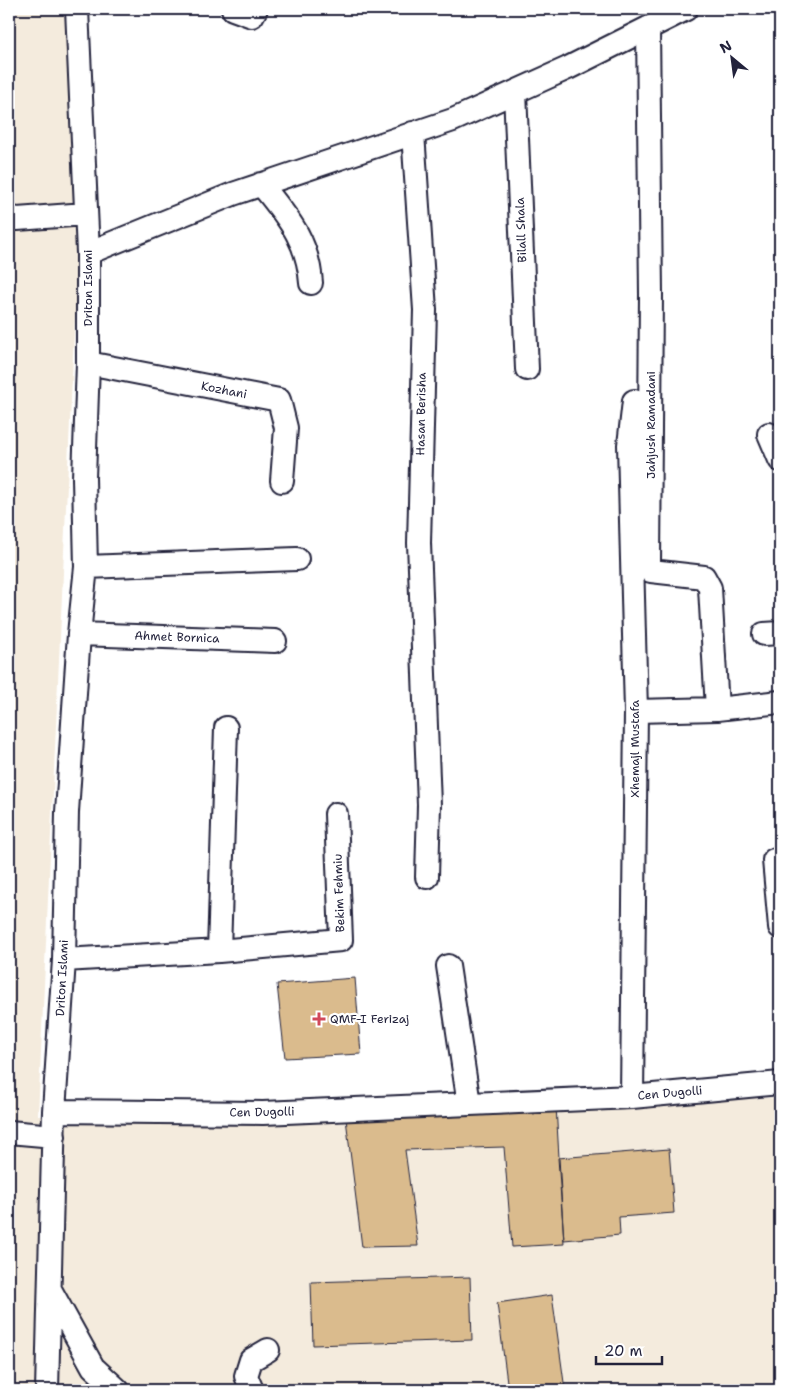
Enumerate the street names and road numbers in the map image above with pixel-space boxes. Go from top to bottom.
street label: Bilall Shala [512,197,530,263]
street label: Driton Islami [80,250,96,326]
street label: Jahjush Ramadani [643,371,659,479]
street label: Hasan Berisha [412,372,430,456]
street label: Kozhani [200,378,248,402]
street label: Ahmet Bornica [134,628,221,647]
street label: Xhemajl Mustafa [627,700,643,798]
street label: Bekim Fehmiu [330,853,348,933]
street label: Driton Islami [52,939,72,1017]
street label: Cen Dugolli [637,1082,703,1104]
street label: Cen Dugolli [229,1103,295,1121]

